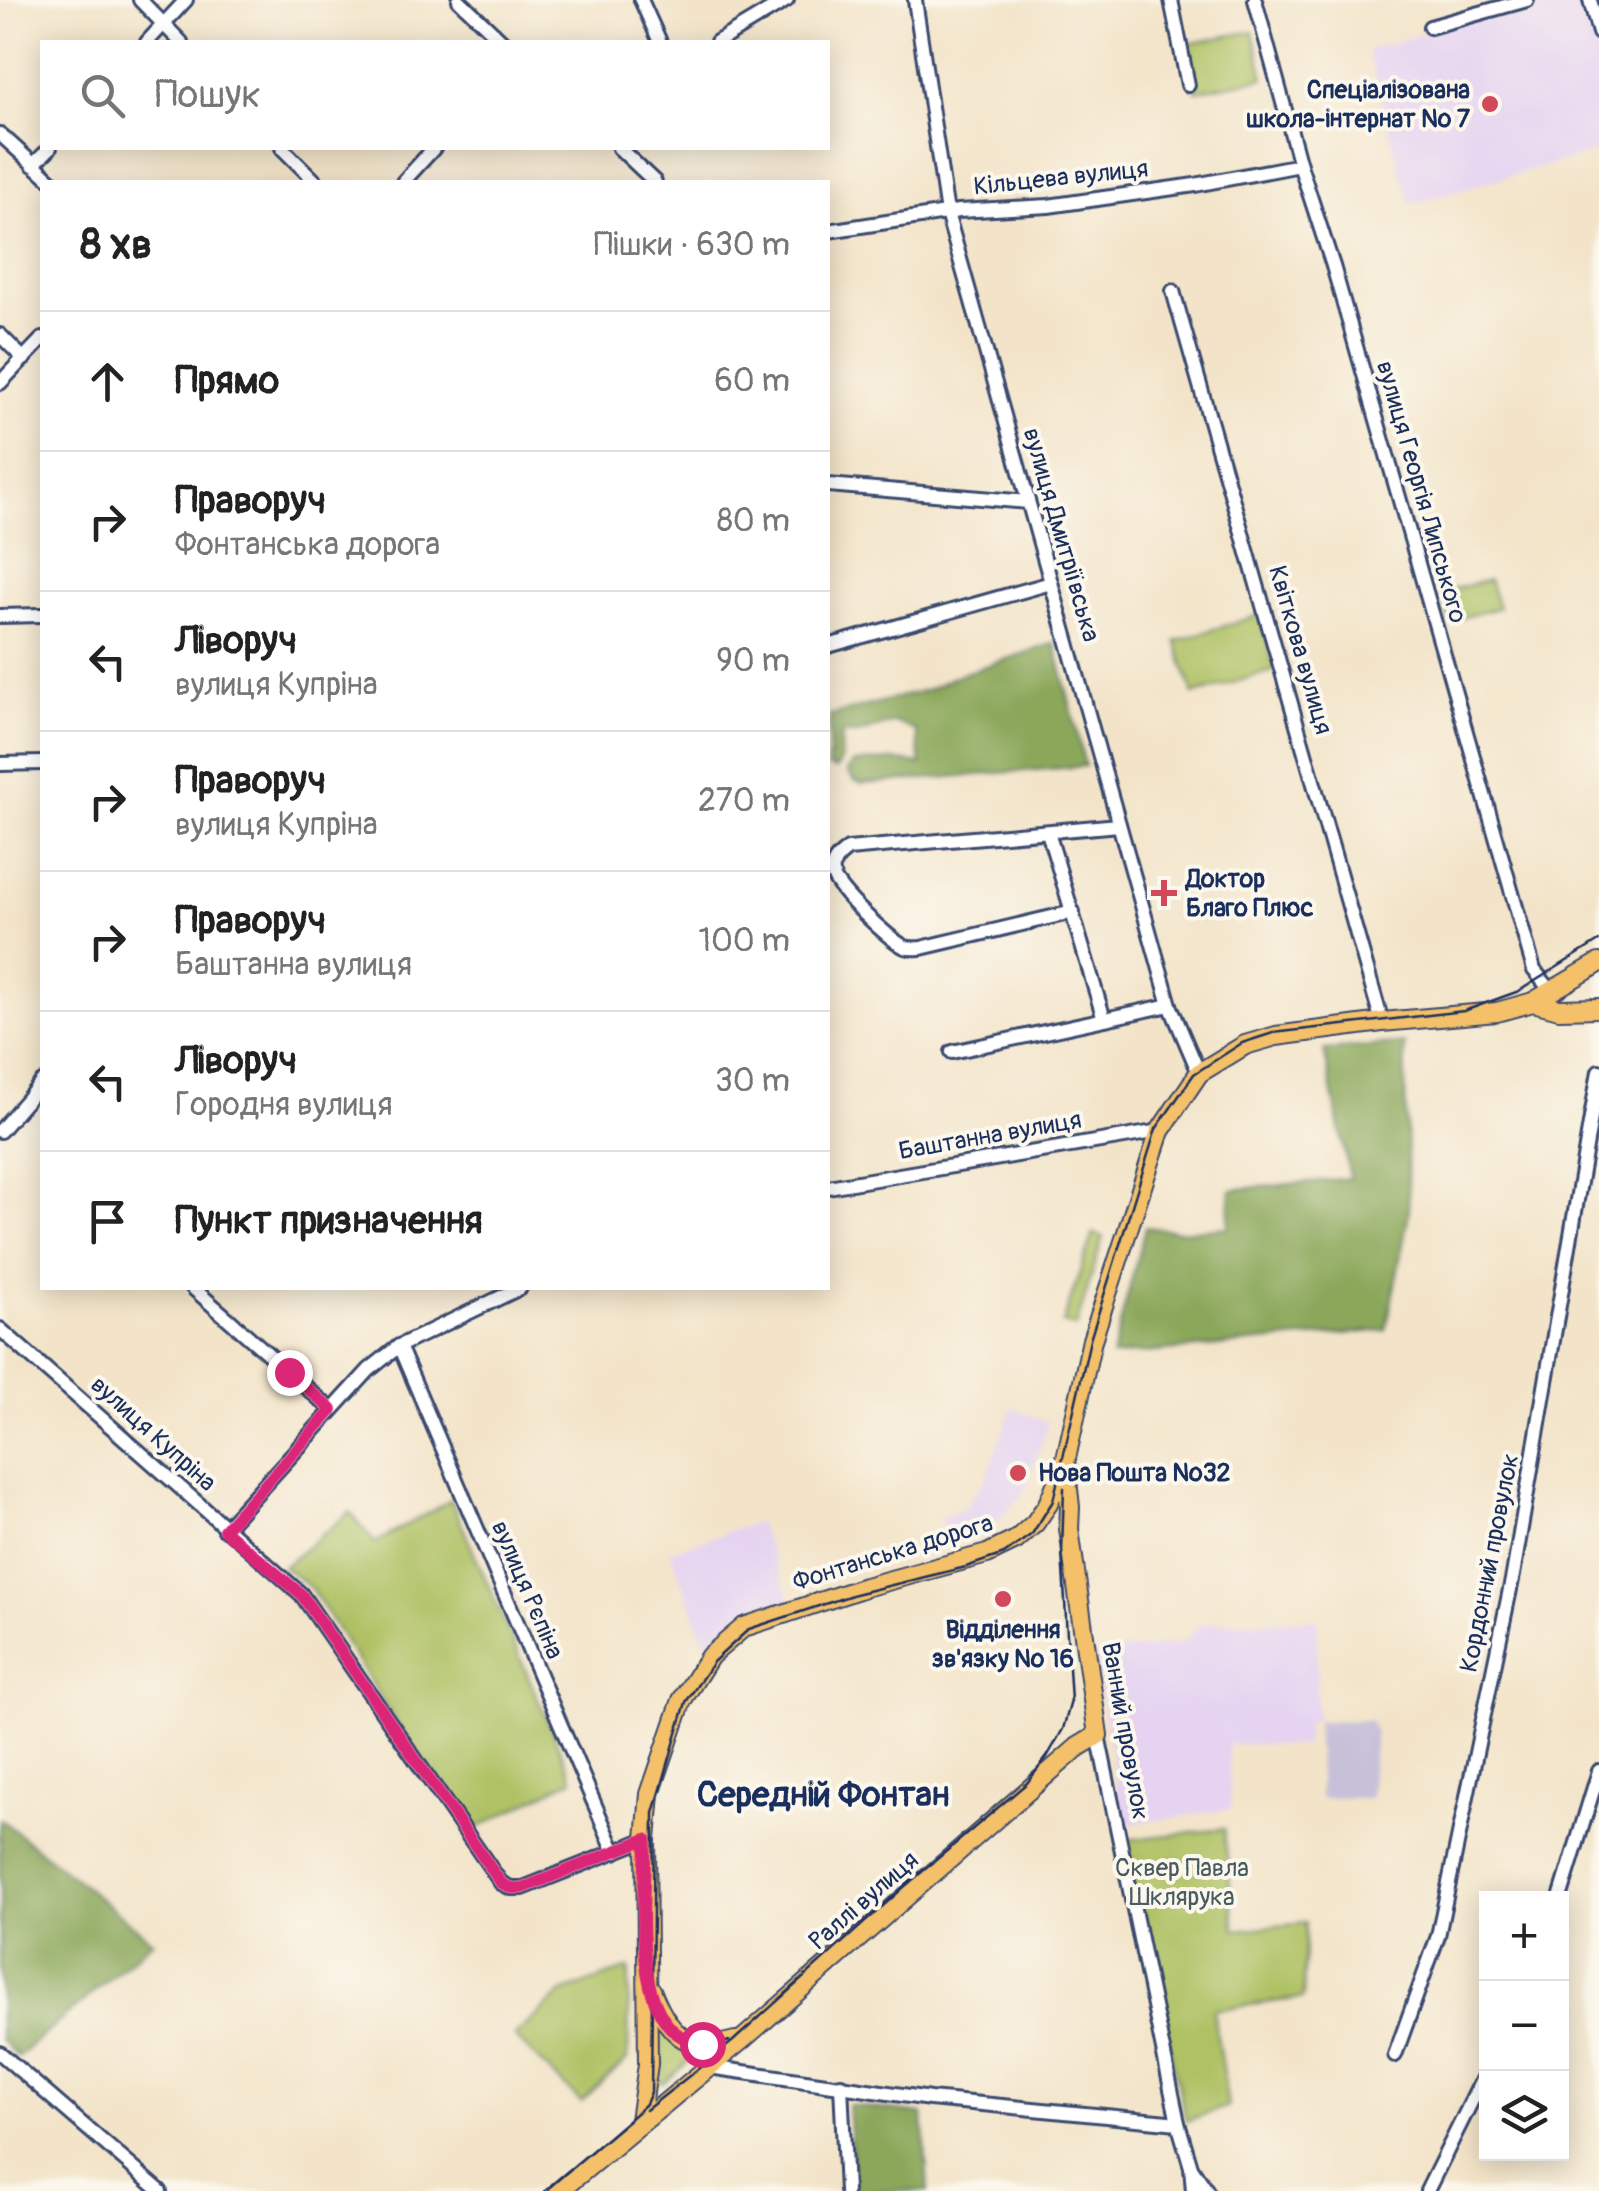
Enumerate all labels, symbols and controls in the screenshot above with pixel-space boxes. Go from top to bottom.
search box [40,40,830,150]
icon: search [75,68,130,123]
text: Пошук [155,71,261,119]
place label: Спеціалізована школа-інтернат № 7 [1246,75,1471,135]
marker: Спеціалізована школа-інтернат № 7 [1479,93,1501,115]
street label: Кільцева вулиця [972,153,1150,203]
text: 8 хв [80,219,152,271]
text: Пішки · 630 m [594,225,790,265]
icon: ahead [80,354,135,409]
text: Прямо [175,357,279,405]
street label: вулиця Георгія Липського [1369,357,1473,627]
text: 60 m [714,361,790,401]
street label: вулиця Дмитріївська [1016,425,1106,645]
text: Праворуч [175,477,326,525]
icon: right [80,494,135,549]
text: 80 m [717,501,790,541]
text: Фонтанська дорога [175,525,440,565]
street label: Квіткова вулиця [1261,562,1339,738]
text: Ліворуч [175,617,297,665]
icon: left [80,634,135,689]
text: 90 m [716,641,790,681]
text: вулиця Купріна [175,665,378,705]
text: Праворуч [175,757,326,805]
icon: right [80,774,135,829]
text: 270 m [698,781,790,821]
text: вулиця Купріна [175,805,378,845]
place label: Доктор Благо Плюс [1184,864,1314,924]
marker: Доктор Благо Плюс [1151,880,1177,906]
text: Праворуч [175,897,326,945]
icon: right [80,914,135,969]
text: 100 m [698,921,790,961]
text: Баштанна вулиця [175,945,412,985]
text: Ліворуч [175,1037,297,1085]
icon: left [80,1054,135,1109]
text: 30 m [715,1061,790,1101]
text: Городня вулиця [175,1085,393,1125]
street label: Баштанна вулиця [896,1105,1084,1167]
icon: arrive [80,1194,135,1249]
text: Пункт призначення [175,1197,483,1245]
route end [267,1350,313,1396]
street label: вулиця Купріна [84,1370,222,1498]
street label: Кордонний провулок [1454,1451,1526,1675]
place label: Нова Пошта №32 [1038,1458,1231,1489]
marker: Нова Пошта №32 [1007,1462,1029,1484]
street label: Фонтанська дорога [789,1508,997,1598]
street label: вулиця Рєпіна [484,1516,570,1664]
marker: Відділення зв'язку № 16 [992,1588,1014,1610]
place label: Відділення зв'язку № 16 [932,1615,1074,1675]
street label: Ванний провулок [1094,1640,1156,1822]
district label: Середній Фонтан [697,1773,949,1817]
street label: Раллі вулиця [803,1845,925,1957]
park label: Сквер Павла Шклярука [1115,1853,1249,1913]
map controls [1479,1891,1569,2161]
button: + [1479,1891,1569,1981]
button: − [1479,1981,1569,2071]
route start [680,2022,726,2068]
button: layers [1479,2071,1569,2161]

